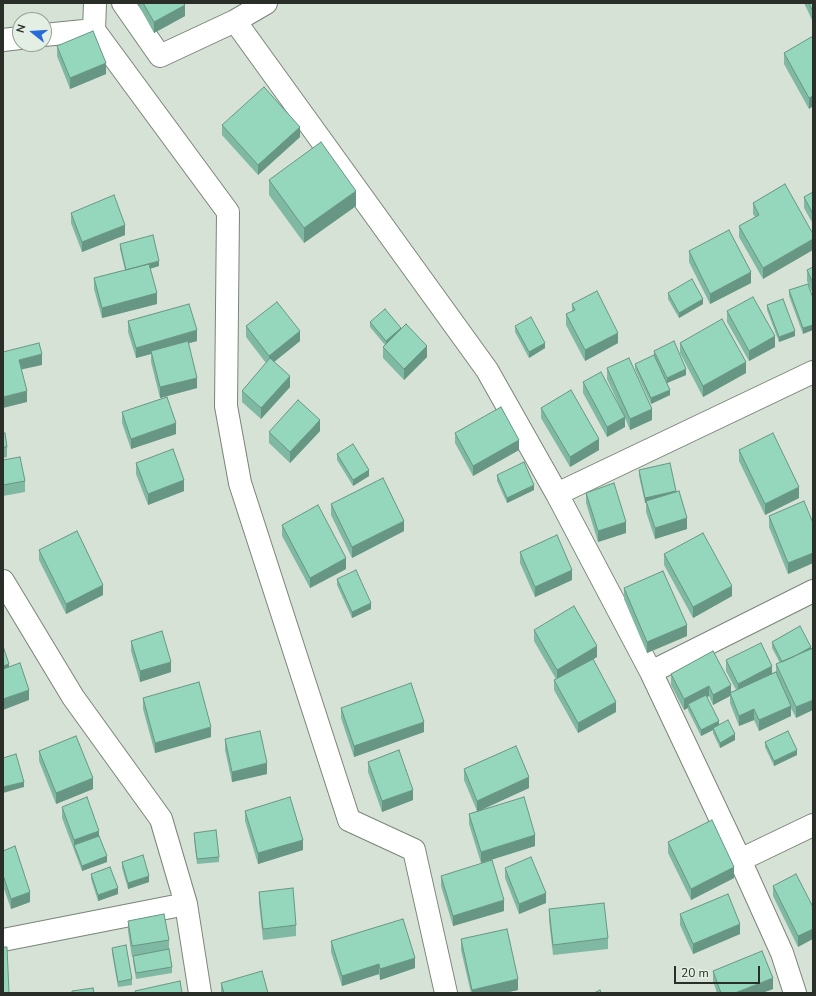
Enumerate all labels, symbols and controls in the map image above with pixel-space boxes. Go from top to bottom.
north arrow [12,12,52,52]
text: N [13,23,29,35]
scale bar [676,958,762,984]
text: 20 m [681,965,709,981]

